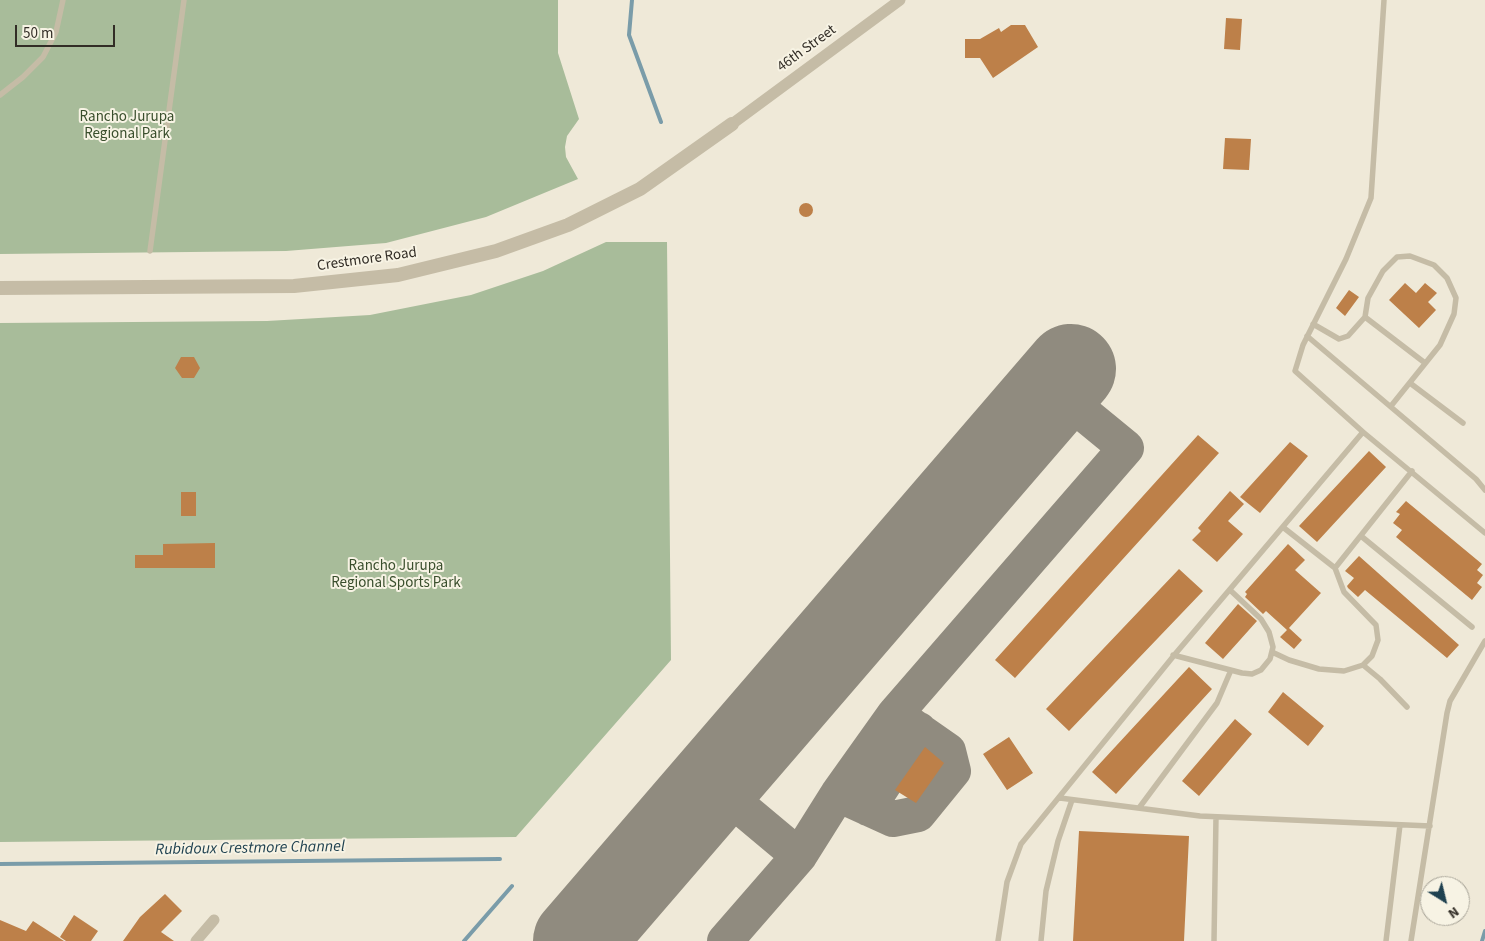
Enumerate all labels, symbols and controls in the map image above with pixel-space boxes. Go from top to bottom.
scale bar [18,15,118,47]
street label: 46th Street [774,22,840,76]
text: 50 m [23,23,53,44]
park label: Rancho Jurupa Regional Park [80,109,174,144]
street label: Crestmore Road [316,244,418,276]
park label: Rancho Jurupa Regional Sports Park [331,558,461,593]
water label: Rubidoux Crestmore Channel [155,838,345,860]
north arrow [1420,876,1470,926]
text: N [1444,901,1463,923]

